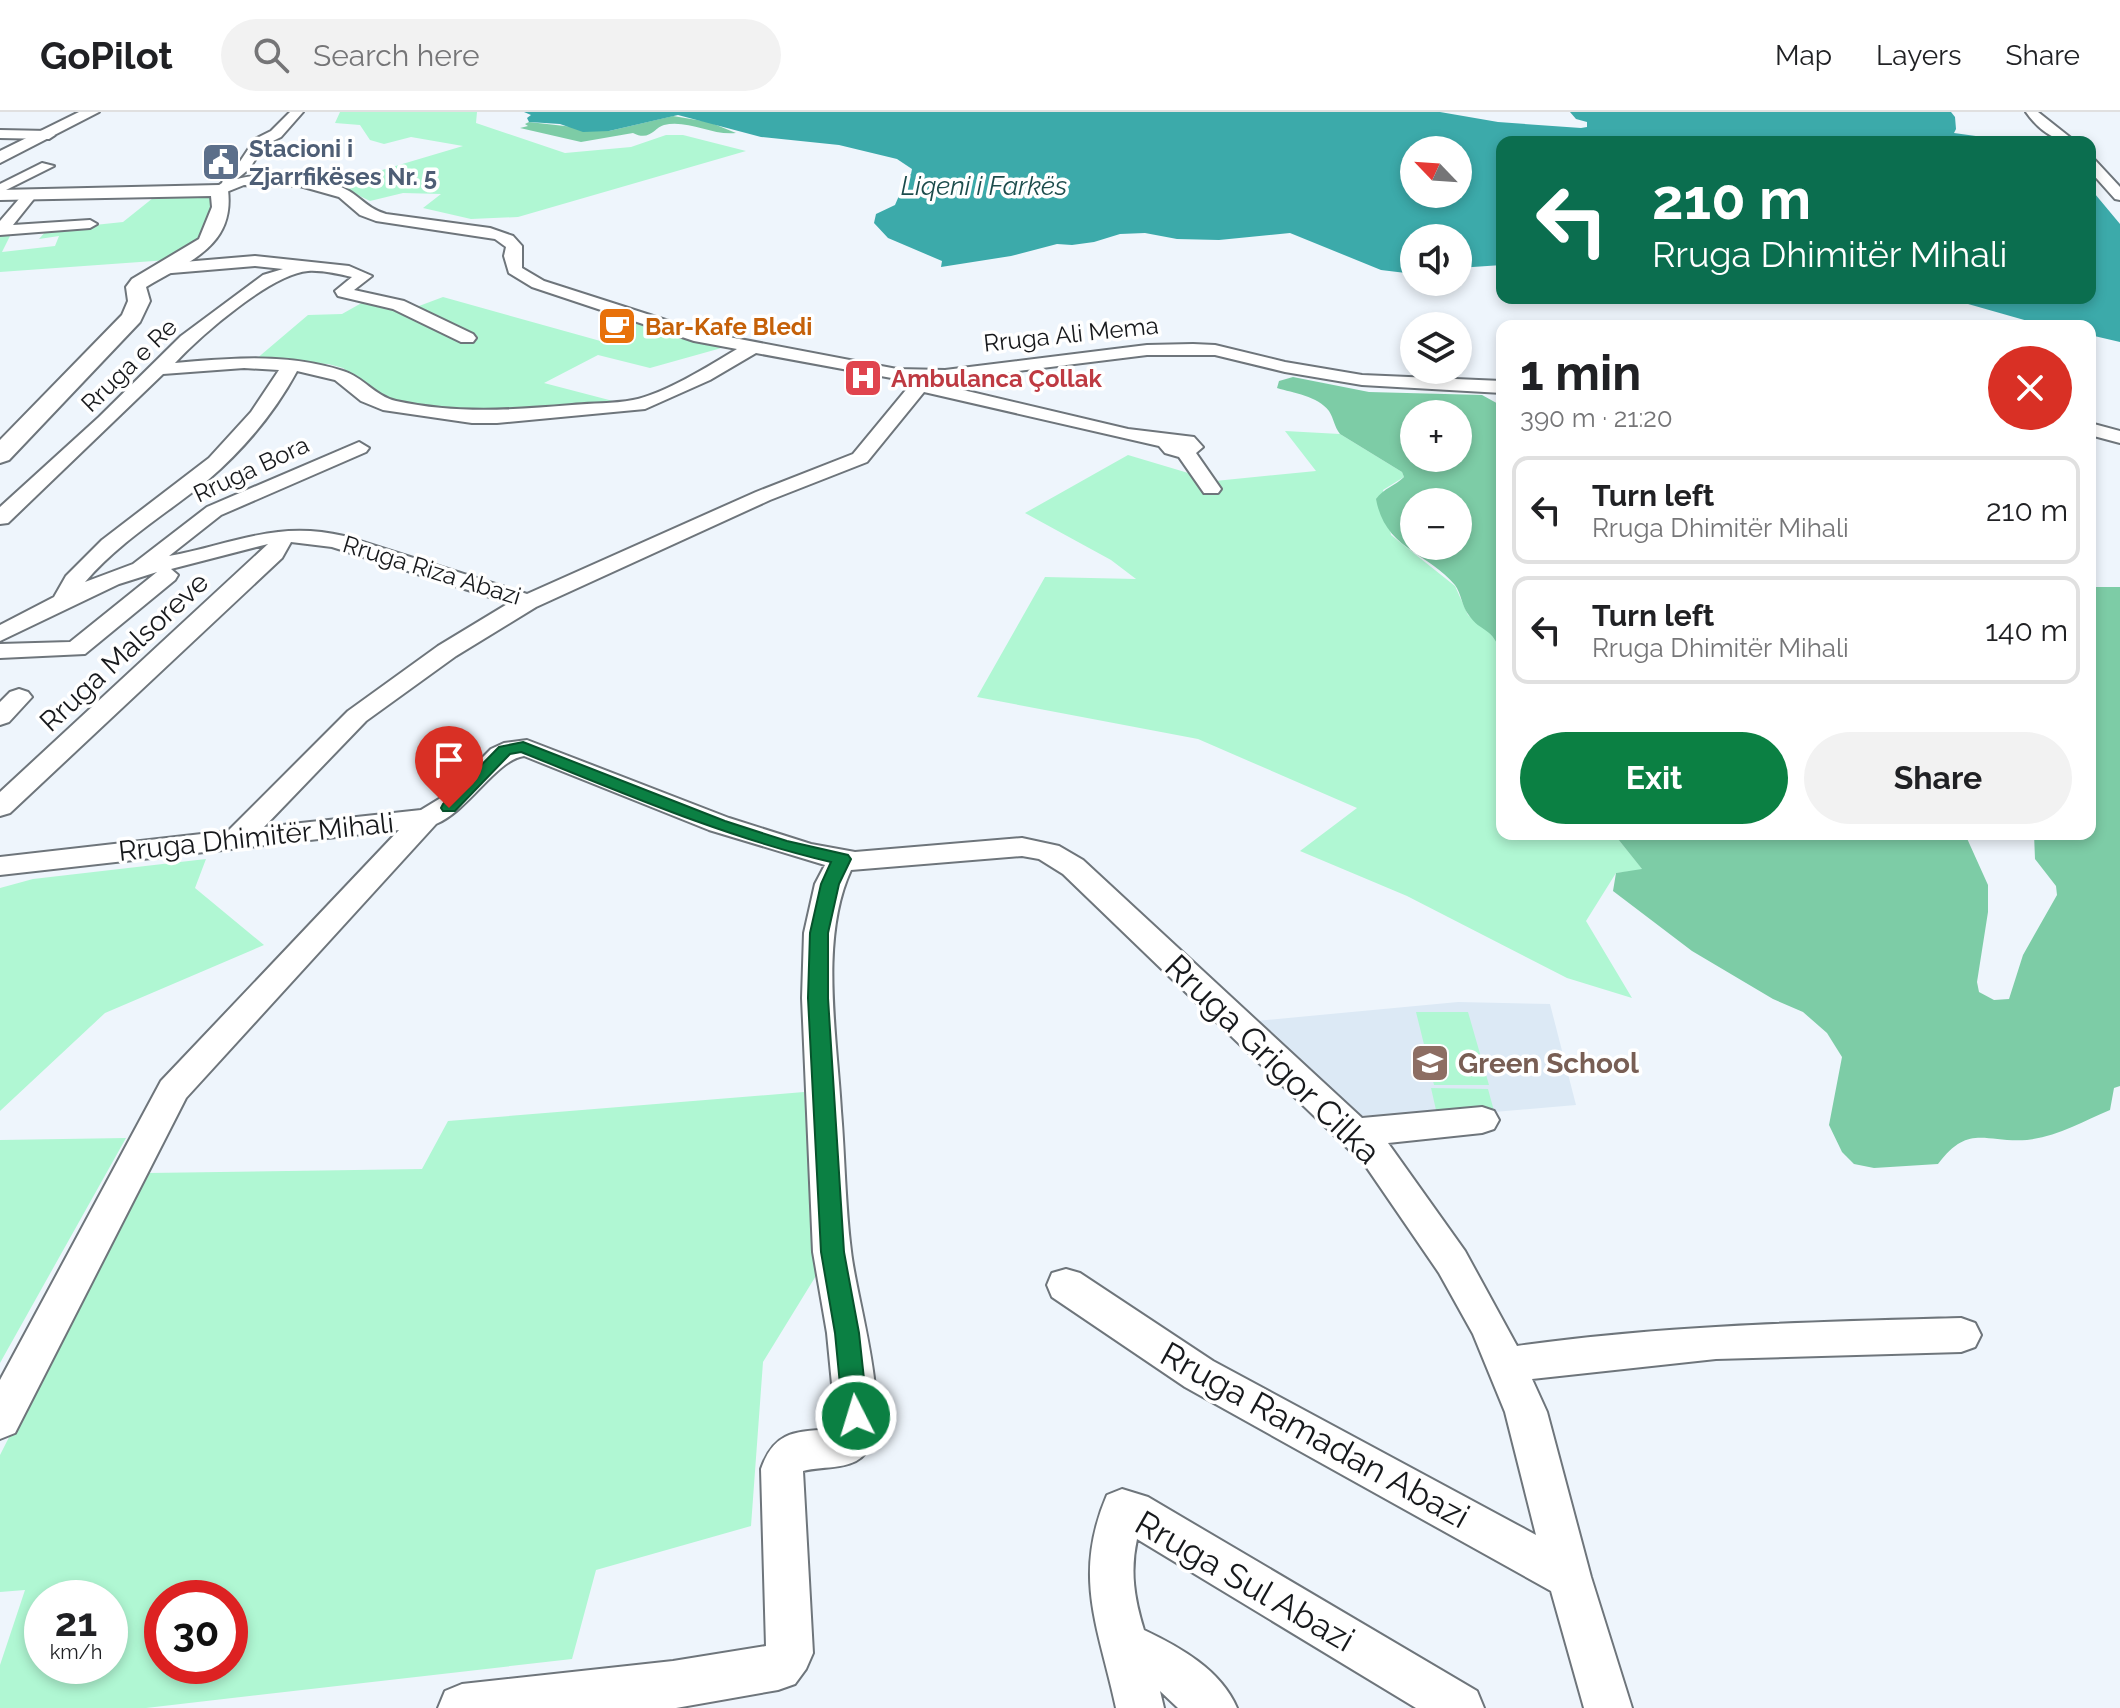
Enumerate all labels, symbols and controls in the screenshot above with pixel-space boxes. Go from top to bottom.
search box [221,19,781,91]
text: GoPilot [40,33,173,78]
icon: search [249,33,293,77]
text: Search here [313,38,480,73]
text: Map [1775,39,1832,72]
text: Layers [1876,39,1962,72]
text: Share [2006,39,2080,72]
place label: Stacioni i Zjarrfikëses Nr. 5 [249,134,437,191]
north arrow [1400,136,1472,208]
map controls [1400,136,1472,560]
public building icon: Stacioni i Zjarrfikëses Nr. 5 [200,141,242,183]
text: 210 m [1652,166,1811,232]
icon: left [1520,168,1624,272]
water label: Liqeni i Farkës [901,171,1067,201]
button: sound [1400,224,1472,296]
text: Rruga Dhimitër Mihali [1652,233,2007,275]
cafe icon: Bar-Kafe Bledi [596,305,638,347]
street label: Rruga Ali Mema [982,310,1160,358]
street label: Rruga e Re [75,312,183,418]
place label: Bar-Kafe Bledi [645,312,812,341]
button: layers [1400,312,1472,384]
text: 1 min [1520,345,1641,401]
button: close [1988,346,2072,430]
hospital icon: Ambulanca Çollak [842,357,884,399]
place label: Ambulanca Çollak [891,364,1102,393]
button: + [1400,400,1472,472]
text: 390 m · 21:20 [1520,403,1673,433]
street label: Rruga Bora [189,430,313,508]
text: Turn left [1592,478,1714,513]
button: − [1400,488,1472,560]
icon: left [1524,488,1568,532]
text: 210 m [1986,493,2068,528]
text: Rruga Dhimitër Mihali [1592,513,1849,543]
street label: Rruga Riza Abazi [340,529,524,611]
street label: Rruga Malsoreve [33,566,215,738]
text: Turn left [1592,598,1714,633]
icon: left [1524,608,1568,652]
text: 140 m [1985,613,2068,648]
text: Rruga Dhimitër Mihali [1592,633,1849,663]
pin [415,726,483,808]
button: Exit [1520,732,1788,824]
button: Share [1804,732,2072,824]
icon: arrive [427,738,471,782]
street label: Rruga Dhimitër Mihali [117,806,395,868]
street label: Rruga Grigor Cilka [1157,946,1389,1172]
school or university icon: Green School [1409,1042,1451,1084]
place label: Green School [1458,1047,1639,1080]
street label: Rruga Ramadan Abazi [1154,1334,1476,1536]
position arrow [814,1374,898,1458]
street label: Rruga Sul Abazi [1129,1502,1361,1660]
speed limit sign: 30 [144,1580,248,1684]
text: 21 [55,1598,97,1645]
text: km/h [50,1640,102,1664]

